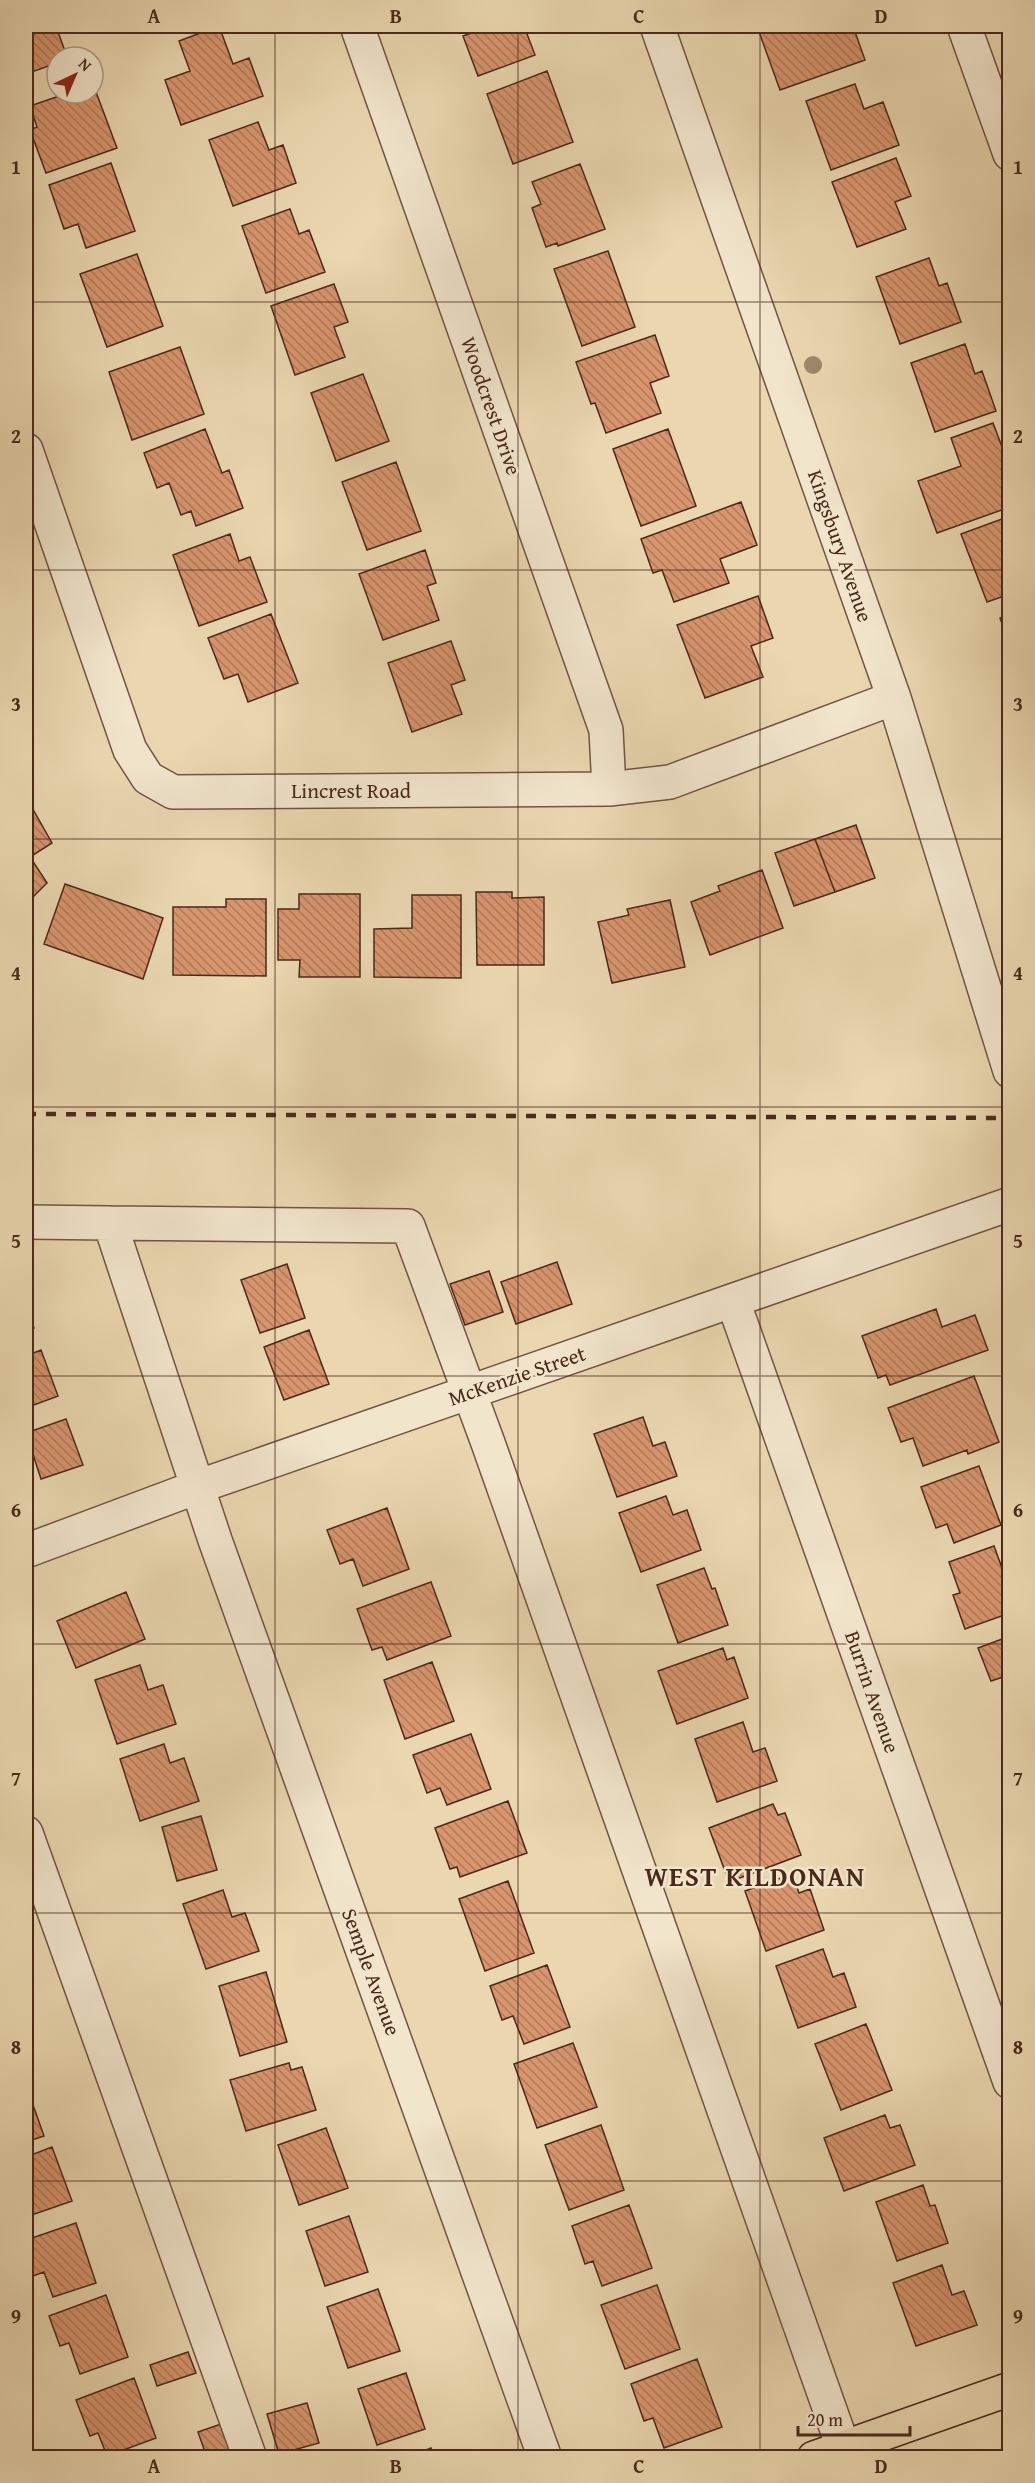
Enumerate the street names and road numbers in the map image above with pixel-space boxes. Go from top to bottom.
street label: Woodcrest Drive [453,332,530,479]
street label: Kingsbury Avenue [800,465,881,626]
street label: Lincrest Road [291,775,412,806]
street label: McKenzie Street [444,1337,590,1414]
street label: Burrin Avenue [837,1627,908,1757]
street label: Semple Avenue [334,1904,409,2040]

